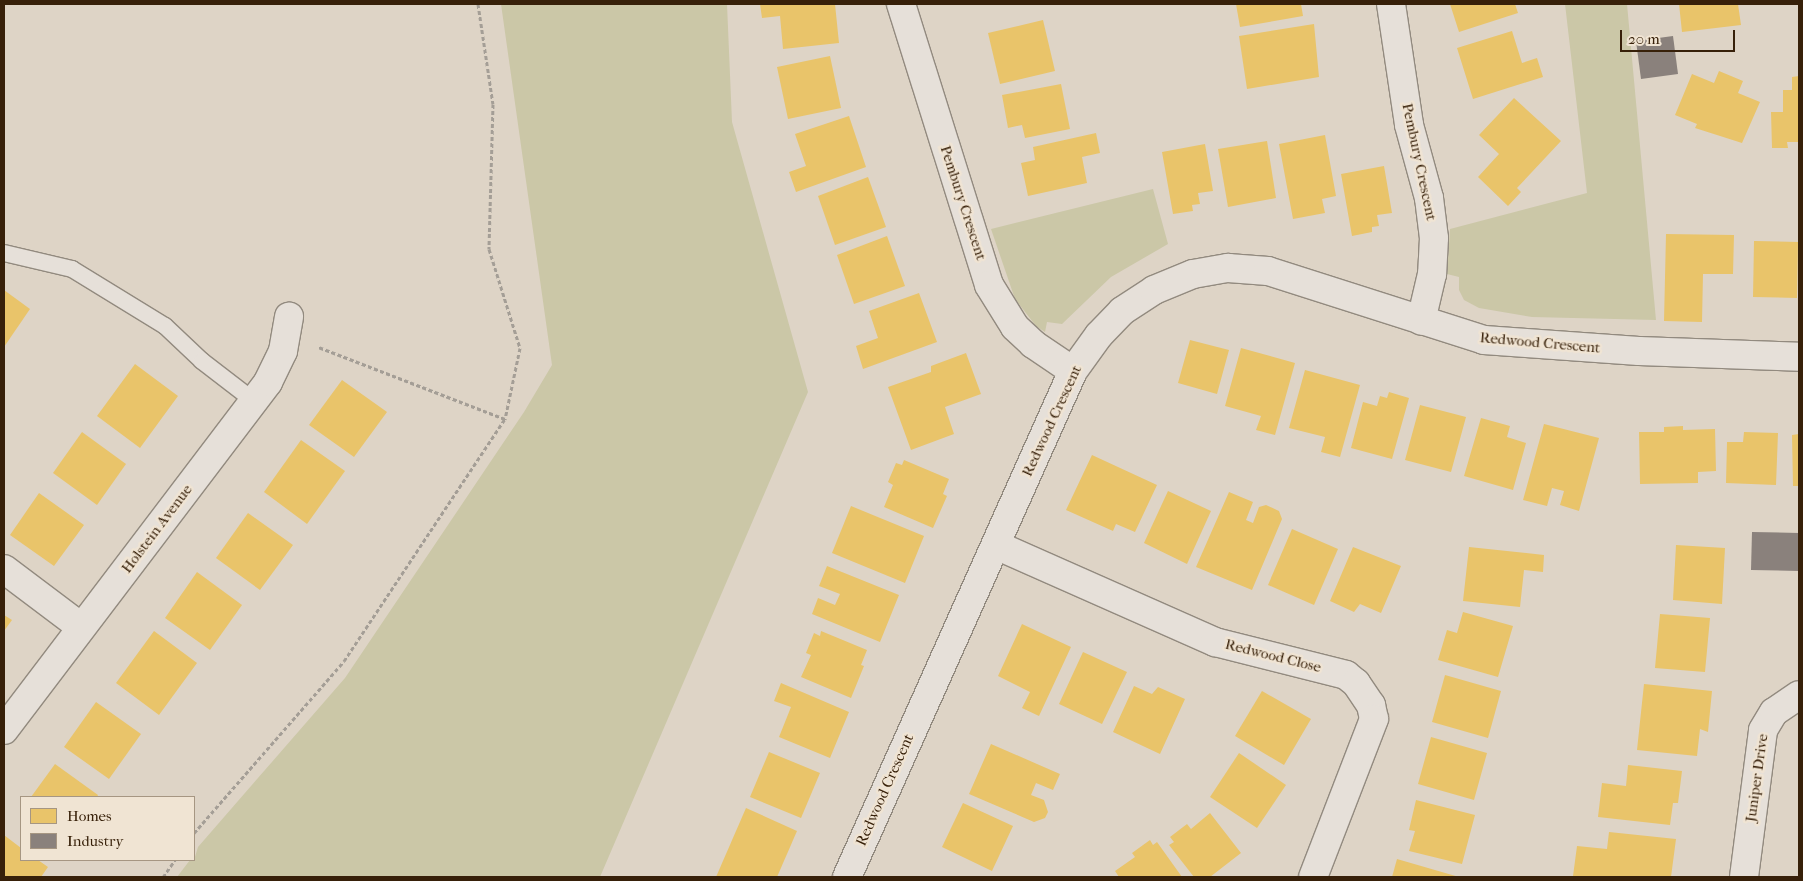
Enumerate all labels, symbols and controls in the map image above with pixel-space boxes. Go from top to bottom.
scale bar [1623,20,1738,52]
text: 20 m [1628,30,1660,48]
street label: Pembury Crescent [1398,102,1440,222]
street label: Pembury Crescent [936,143,990,263]
street label: Redwood Crescent [1479,329,1601,357]
street label: Redwood Crescent [1018,362,1086,480]
street label: Holstein Avenue [118,481,196,577]
street label: Redwood Close [1223,635,1323,677]
street label: Redwood Crescent [852,731,918,849]
street label: Juniper Drive [1742,733,1772,823]
legend [20,796,195,861]
text: Homes [67,807,112,825]
text: Industry [67,832,123,850]

